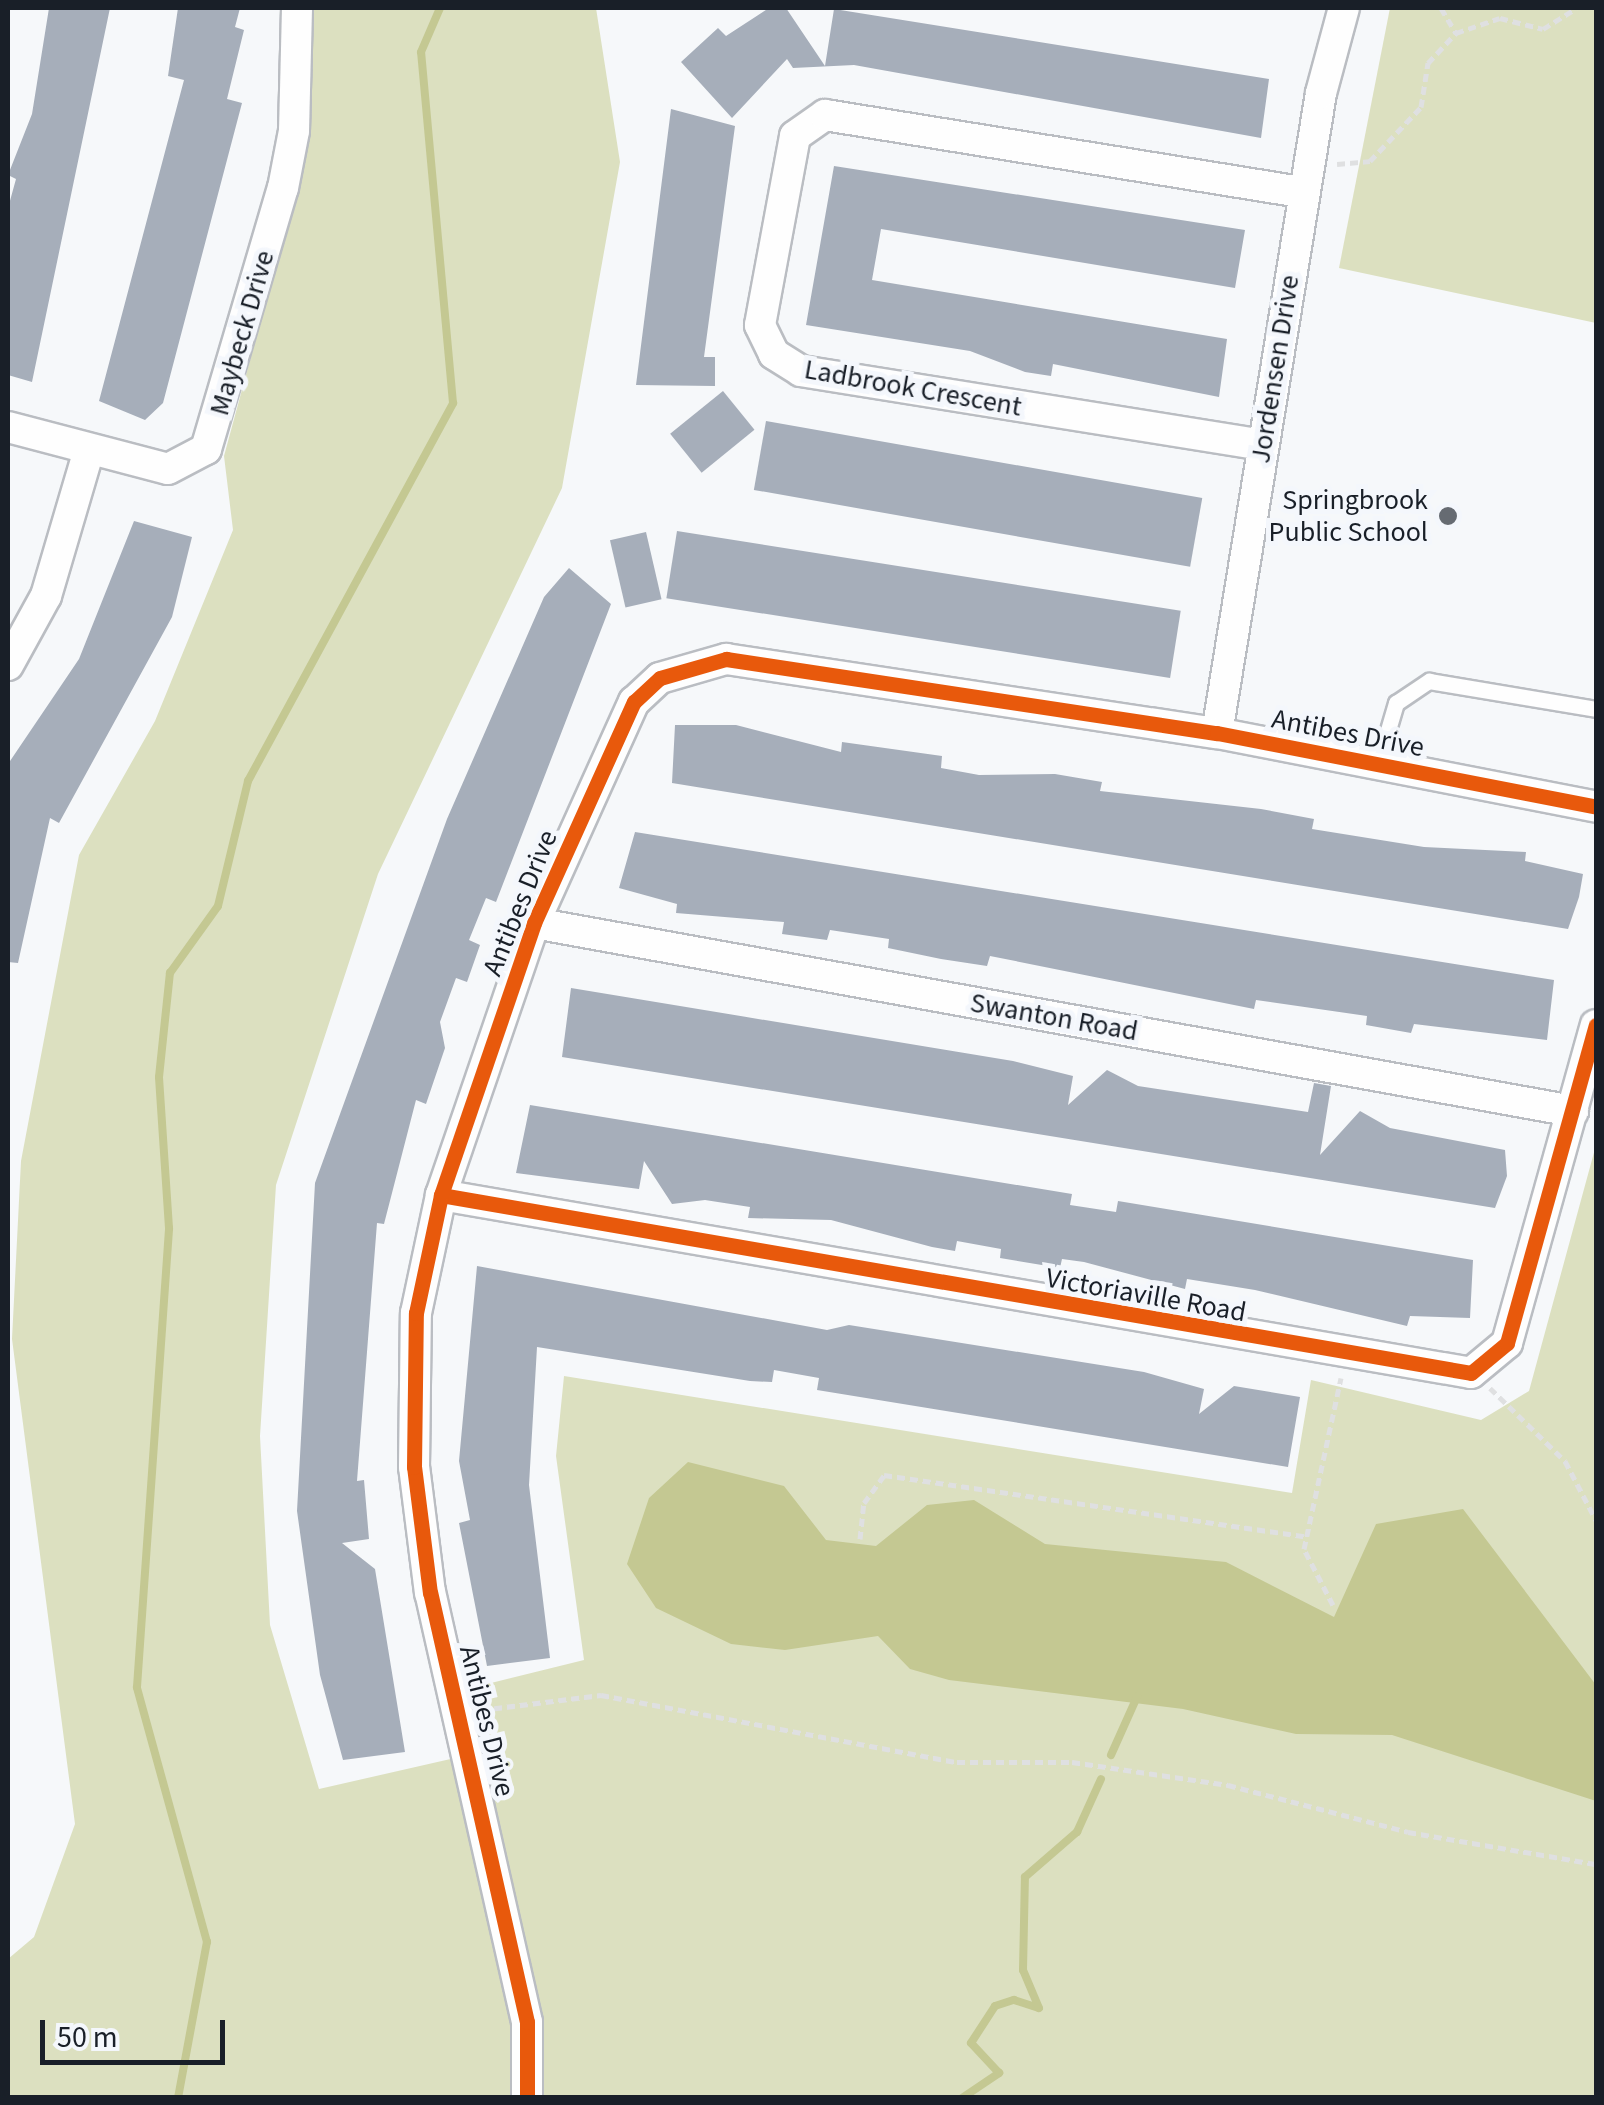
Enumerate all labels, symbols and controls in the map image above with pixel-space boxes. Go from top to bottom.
street label: Maybeck Drive [202,247,282,419]
street label: Jordensen Drive [1244,273,1306,465]
street label: Ladbrook Crescent [802,352,1024,424]
place label: Springbrook Public School [1269,483,1428,549]
marker: Springbrook Public School [1437,505,1459,527]
street label: Antibes Drive [1269,702,1427,764]
street label: Antibes Drive [476,825,564,981]
street label: Swanton Road [968,986,1140,1048]
street label: Victoriaville Road [1043,1261,1249,1329]
street label: Antibes Drive [452,1642,522,1800]
scale bar [45,2000,230,2062]
text: 50 m [57,2016,118,2059]

